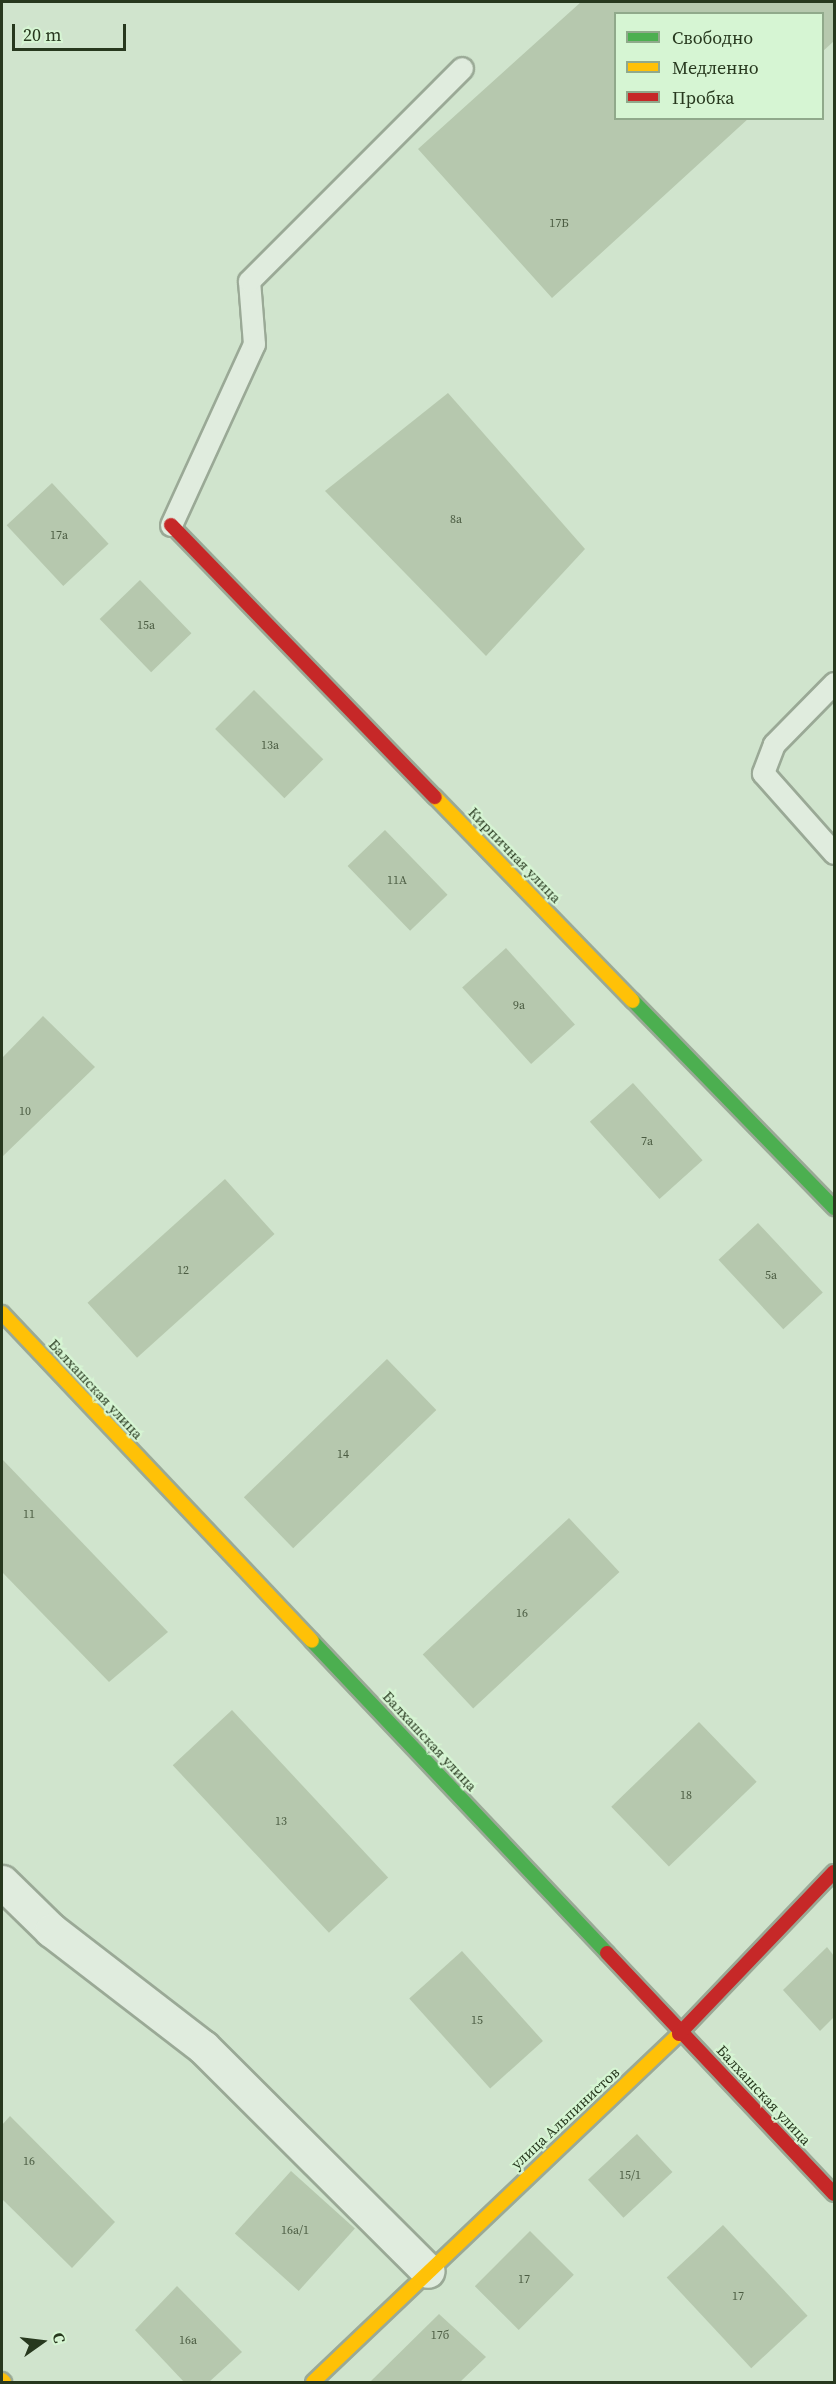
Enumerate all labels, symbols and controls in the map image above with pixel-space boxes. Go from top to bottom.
scale bar [15,12,129,50]
legend [614,12,824,120]
text: 20 m [23,22,61,47]
text: Свободно [672,25,753,50]
text: Медленно [672,55,759,80]
text: Пробка [672,85,734,110]
house number: 17Б [549,217,569,231]
house number: 8а [450,513,462,527]
house number: 17а [50,529,68,543]
house number: 15а [137,619,155,633]
house number: 13а [261,739,279,753]
street label: Кирпичная улица [465,803,565,907]
house number: 11А [387,874,407,888]
house number: 9а [513,999,525,1013]
house number: 10 [19,1105,31,1119]
house number: 7а [641,1135,653,1149]
house number: 12 [177,1264,189,1278]
house number: 5а [765,1269,777,1283]
street label: Балхашская улица [45,1335,147,1443]
house number: 14 [337,1448,349,1462]
house number: 11 [23,1508,35,1522]
house number: 16 [516,1607,528,1621]
street label: Балхашская улица [379,1687,481,1795]
house number: 18 [680,1789,692,1803]
house number: 13 [275,1815,287,1829]
house number: 15 [471,2014,483,2028]
street label: Балхашская улица [713,2041,815,2149]
street label: улица Альпинистов [507,2063,623,2173]
house number: 16 [23,2155,35,2169]
house number: 15/1 [619,2169,641,2183]
house number: 16а/1 [281,2224,309,2238]
house number: 17 [518,2273,530,2287]
house number: 17 [732,2290,744,2304]
north arrow [12,2312,72,2372]
house number: 17б [431,2329,449,2343]
text: С [48,2330,71,2345]
house number: 16а [179,2334,197,2348]

